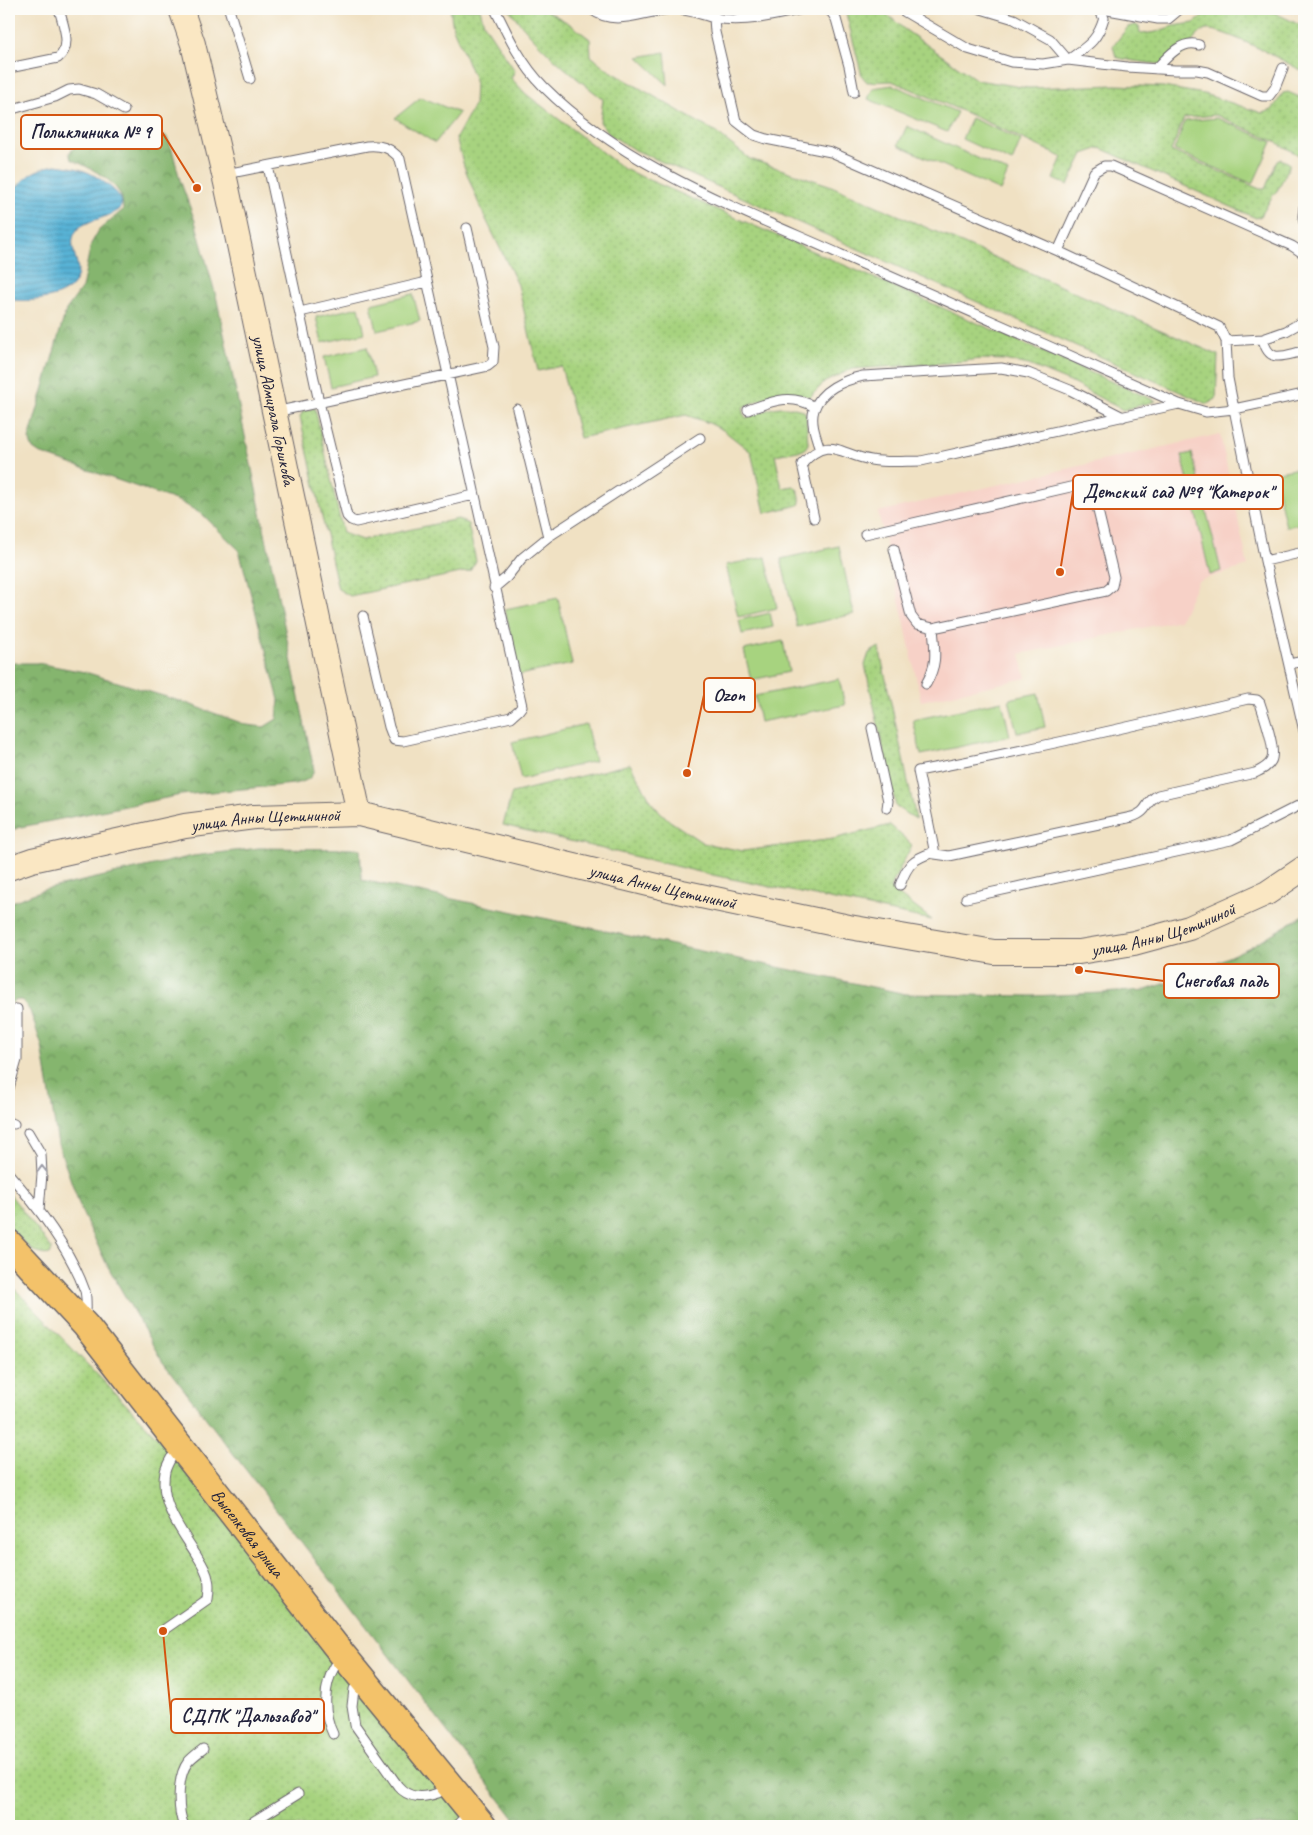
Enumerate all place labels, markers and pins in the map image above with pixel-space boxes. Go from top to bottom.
callout: Поликлиника № 9 [21,115,162,149]
callout: Детский сад №9 "Катерок" [1073,475,1283,509]
callout: Ozon [704,678,755,712]
callout: Снеговая падь [1164,964,1279,998]
callout: СДПК "Дальзавод" [171,1699,324,1733]

